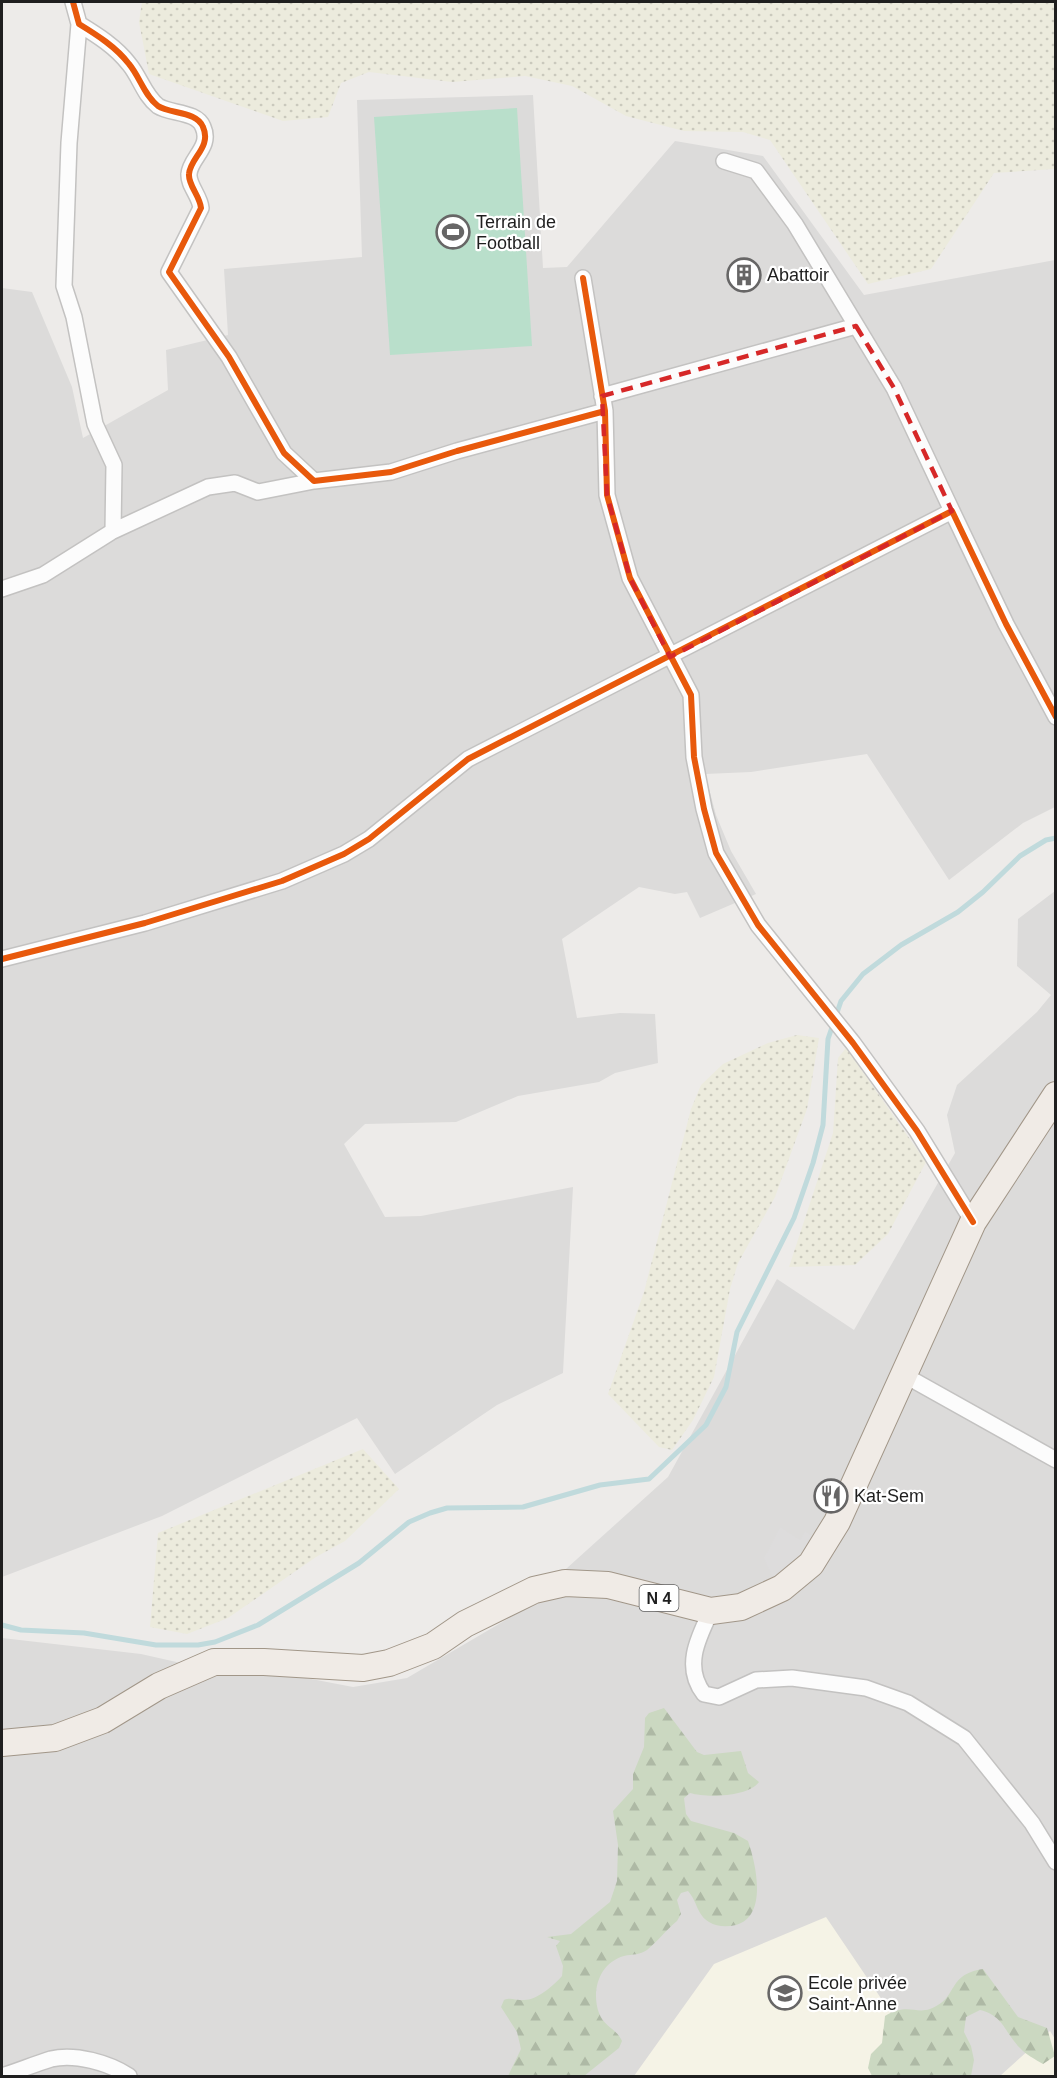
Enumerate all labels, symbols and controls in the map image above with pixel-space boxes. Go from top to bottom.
place label: Terrain de Football [476,212,556,253]
sports icon: Terrain de Football [435,214,471,250]
building icon: Abattoir [726,257,762,293]
place label: Abattoir [767,265,829,285]
restaurant icon: Kat-Sem [813,1478,849,1514]
place label: Kat-Sem [854,1486,924,1506]
road number: N 4 [640,1585,678,1611]
place label: Ecole privée Saint-Anne [808,1973,907,2014]
school or university icon: Ecole privée Saint-Anne [767,1975,803,2011]

